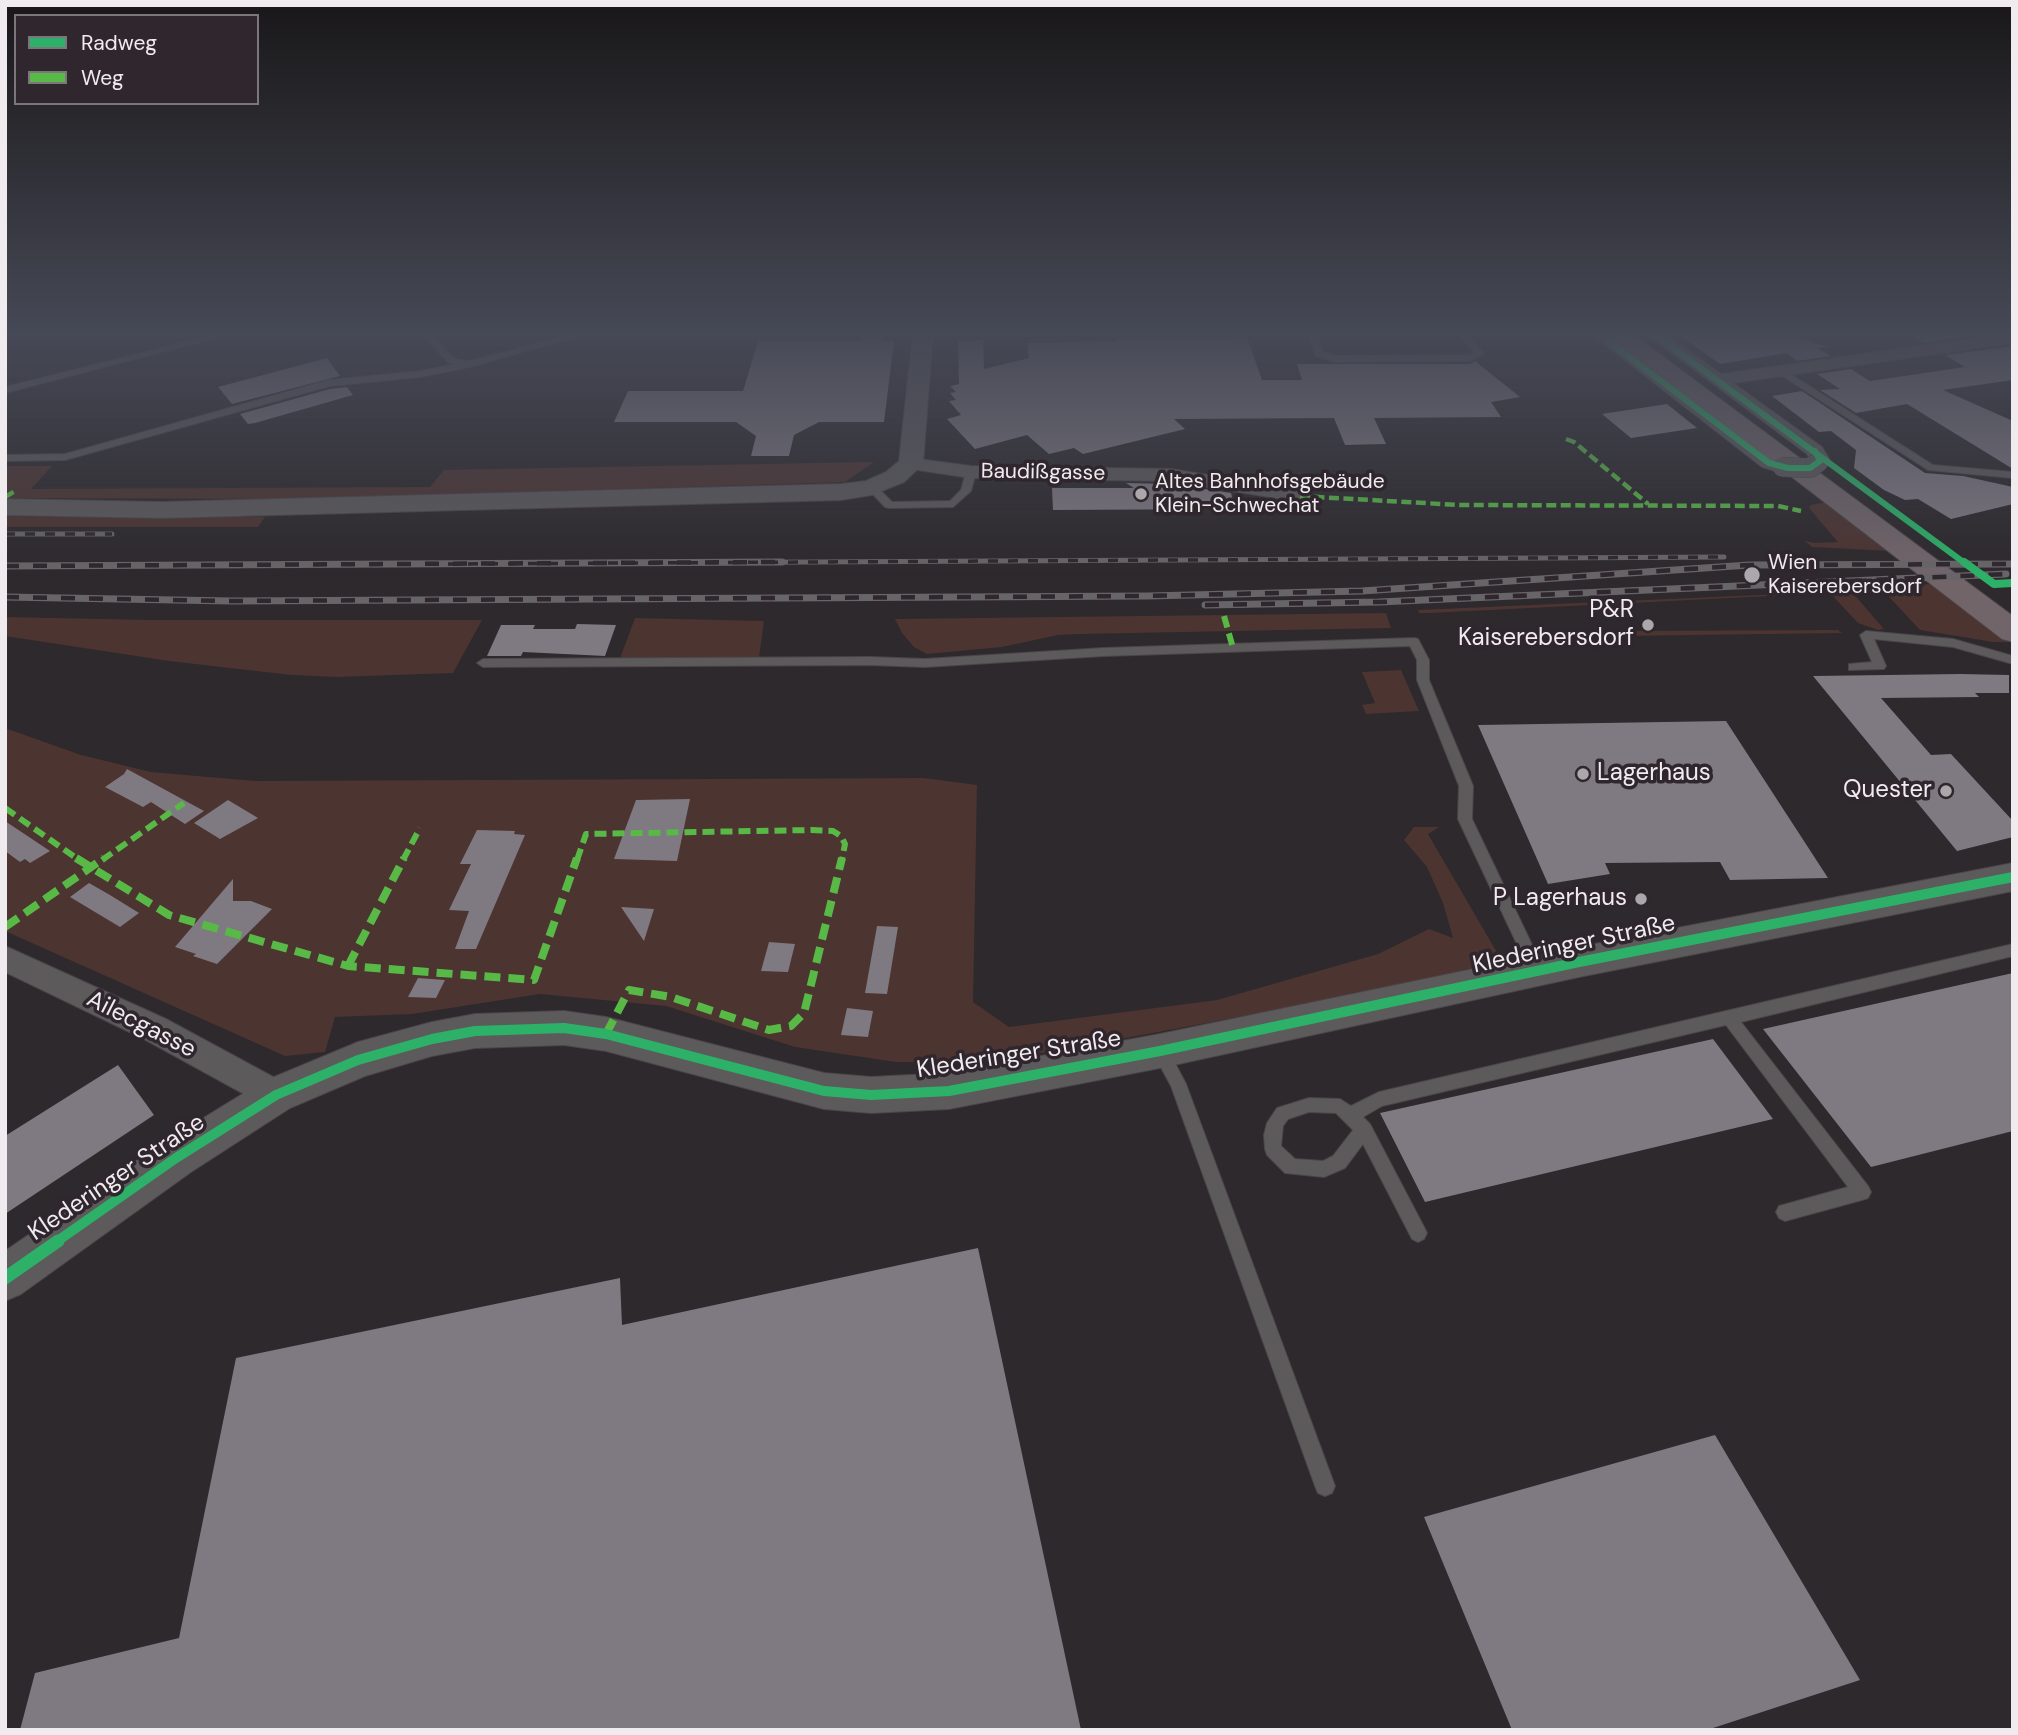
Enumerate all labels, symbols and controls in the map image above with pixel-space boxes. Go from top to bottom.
legend [14,14,259,105]
text: Radweg [81,29,157,57]
text: Weg [81,64,124,92]
street label: Baudißgasse [981,459,1105,487]
place label: Altes Bahnhofsgebäude Klein-Schwechat [1155,469,1385,519]
marker: Altes Bahnhofsgebäude Klein-Schwechat [1133,486,1149,502]
place label: Wien Kaiserebersdorf [1768,550,1922,600]
marker: Wien Kaiserebersdorf [1742,565,1762,585]
place label: P&R Kaiserebersdorf [1458,597,1634,653]
marker: P&R Kaiserebersdorf [1640,617,1656,633]
place label: Lagerhaus [1597,760,1711,788]
marker: Lagerhaus [1575,766,1591,782]
place label: Quester [1843,777,1932,805]
marker: Quester [1938,783,1954,799]
place label: P Lagerhaus [1493,885,1627,913]
marker: P Lagerhaus [1633,891,1649,907]
street label: Klederinger Straße [1470,909,1678,981]
street label: Ailecgasse [82,985,200,1065]
street label: Klederinger Straße [915,1025,1123,1085]
street label: Klederinger Straße [23,1108,211,1248]

